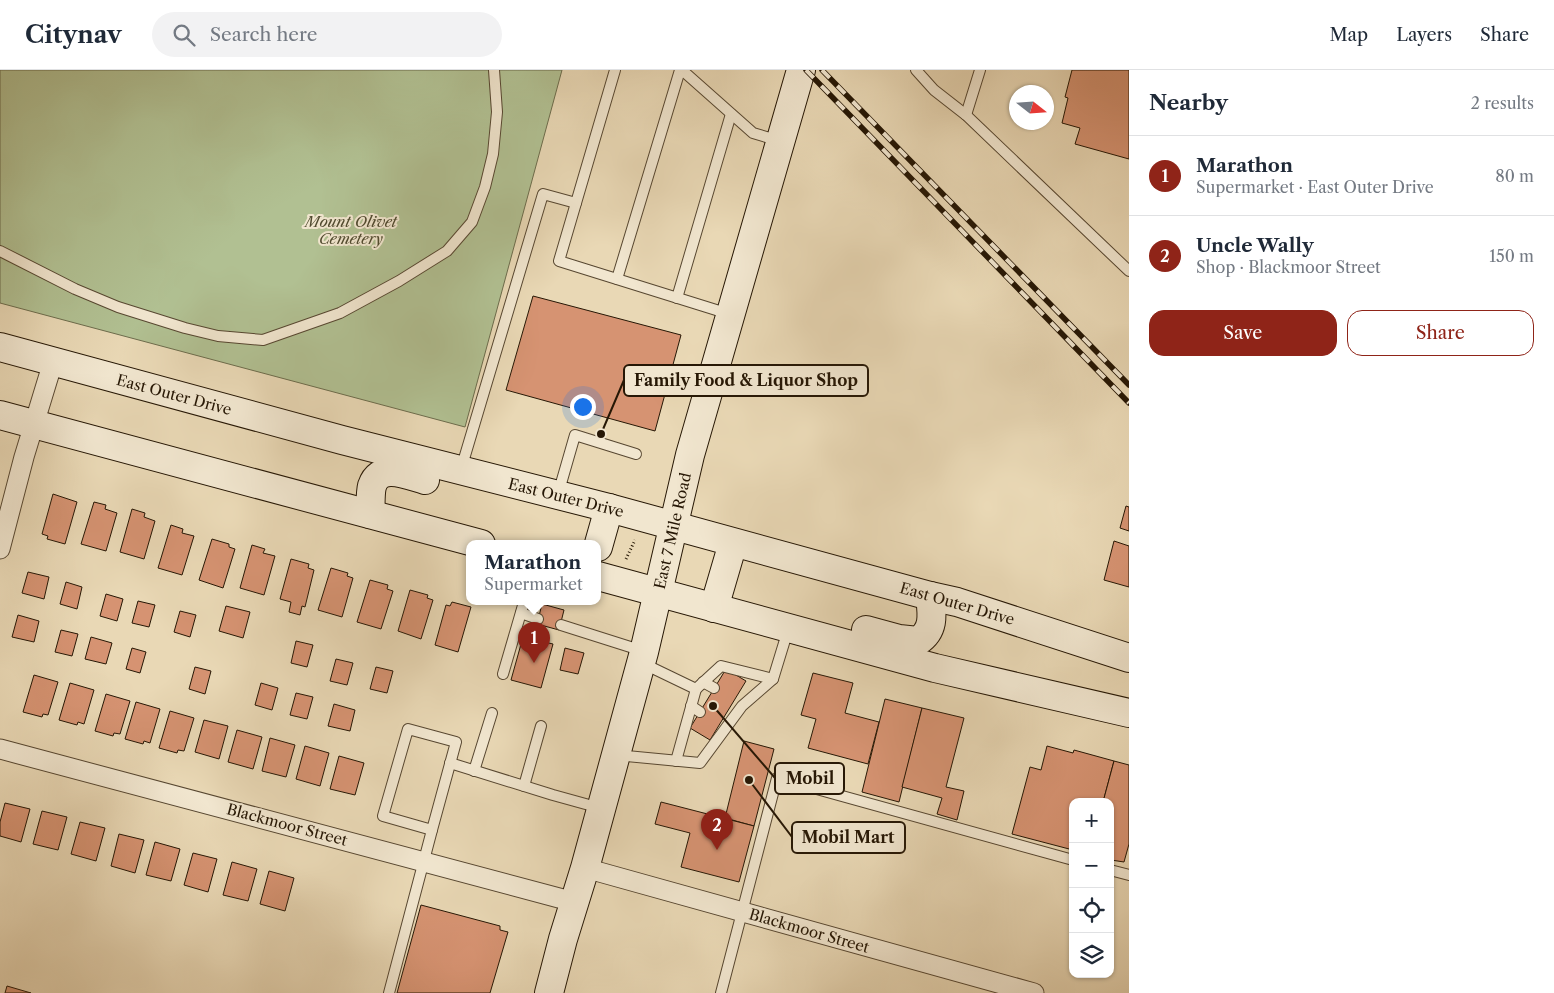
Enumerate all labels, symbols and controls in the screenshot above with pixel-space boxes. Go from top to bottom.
search box [152,12,502,57]
text: Citynav [25,20,122,49]
icon: search [170,21,198,49]
text: Search here [210,23,317,46]
text: Map [1330,24,1368,46]
text: Layers [1396,24,1452,46]
text: Share [1480,24,1529,46]
north arrow [1009,85,1054,130]
text: Nearby [1149,90,1228,115]
text: 2 results [1471,93,1534,113]
text: Marathon [1196,154,1293,177]
text: 1 [1161,166,1169,186]
text: 80 m [1495,166,1534,186]
text: Supermarket · East Outer Drive [1196,177,1434,197]
park label: Mount Olivet Cemetery [303,212,398,248]
text: Uncle Wally [1196,234,1314,257]
text: 2 [1160,246,1170,266]
text: 150 m [1489,246,1534,266]
text: Shop · Blackmoor Street [1196,257,1381,277]
button: Save [1149,310,1337,356]
button: Share [1347,310,1534,356]
callout: Family Food & Liquor Shop [624,365,868,396]
street label: East Outer Drive [114,370,234,419]
text: Family Food & Liquor Shop [634,370,858,390]
your location [570,394,596,420]
street label: East 7 Mile Road [650,471,695,591]
street label: East Outer Drive [506,474,626,521]
popup [466,540,601,605]
text: Marathon [484,551,581,574]
text: Supermarket [484,574,583,594]
street label: East Outer Drive [898,578,1017,629]
pin: 1 [518,622,550,663]
callout: Mobil [775,763,844,794]
text: Mobil [786,768,835,788]
map controls [1069,798,1114,978]
button: + [1069,798,1114,843]
street label: Blackmoor Street [225,799,350,850]
pin: 2 [701,809,733,850]
callout: Mobil Mart [792,822,905,853]
text: Mobil Mart [802,827,895,847]
button: − [1069,843,1114,888]
button: locate [1069,888,1114,933]
street label: Blackmoor Street [747,904,872,957]
button: layers [1069,933,1114,978]

